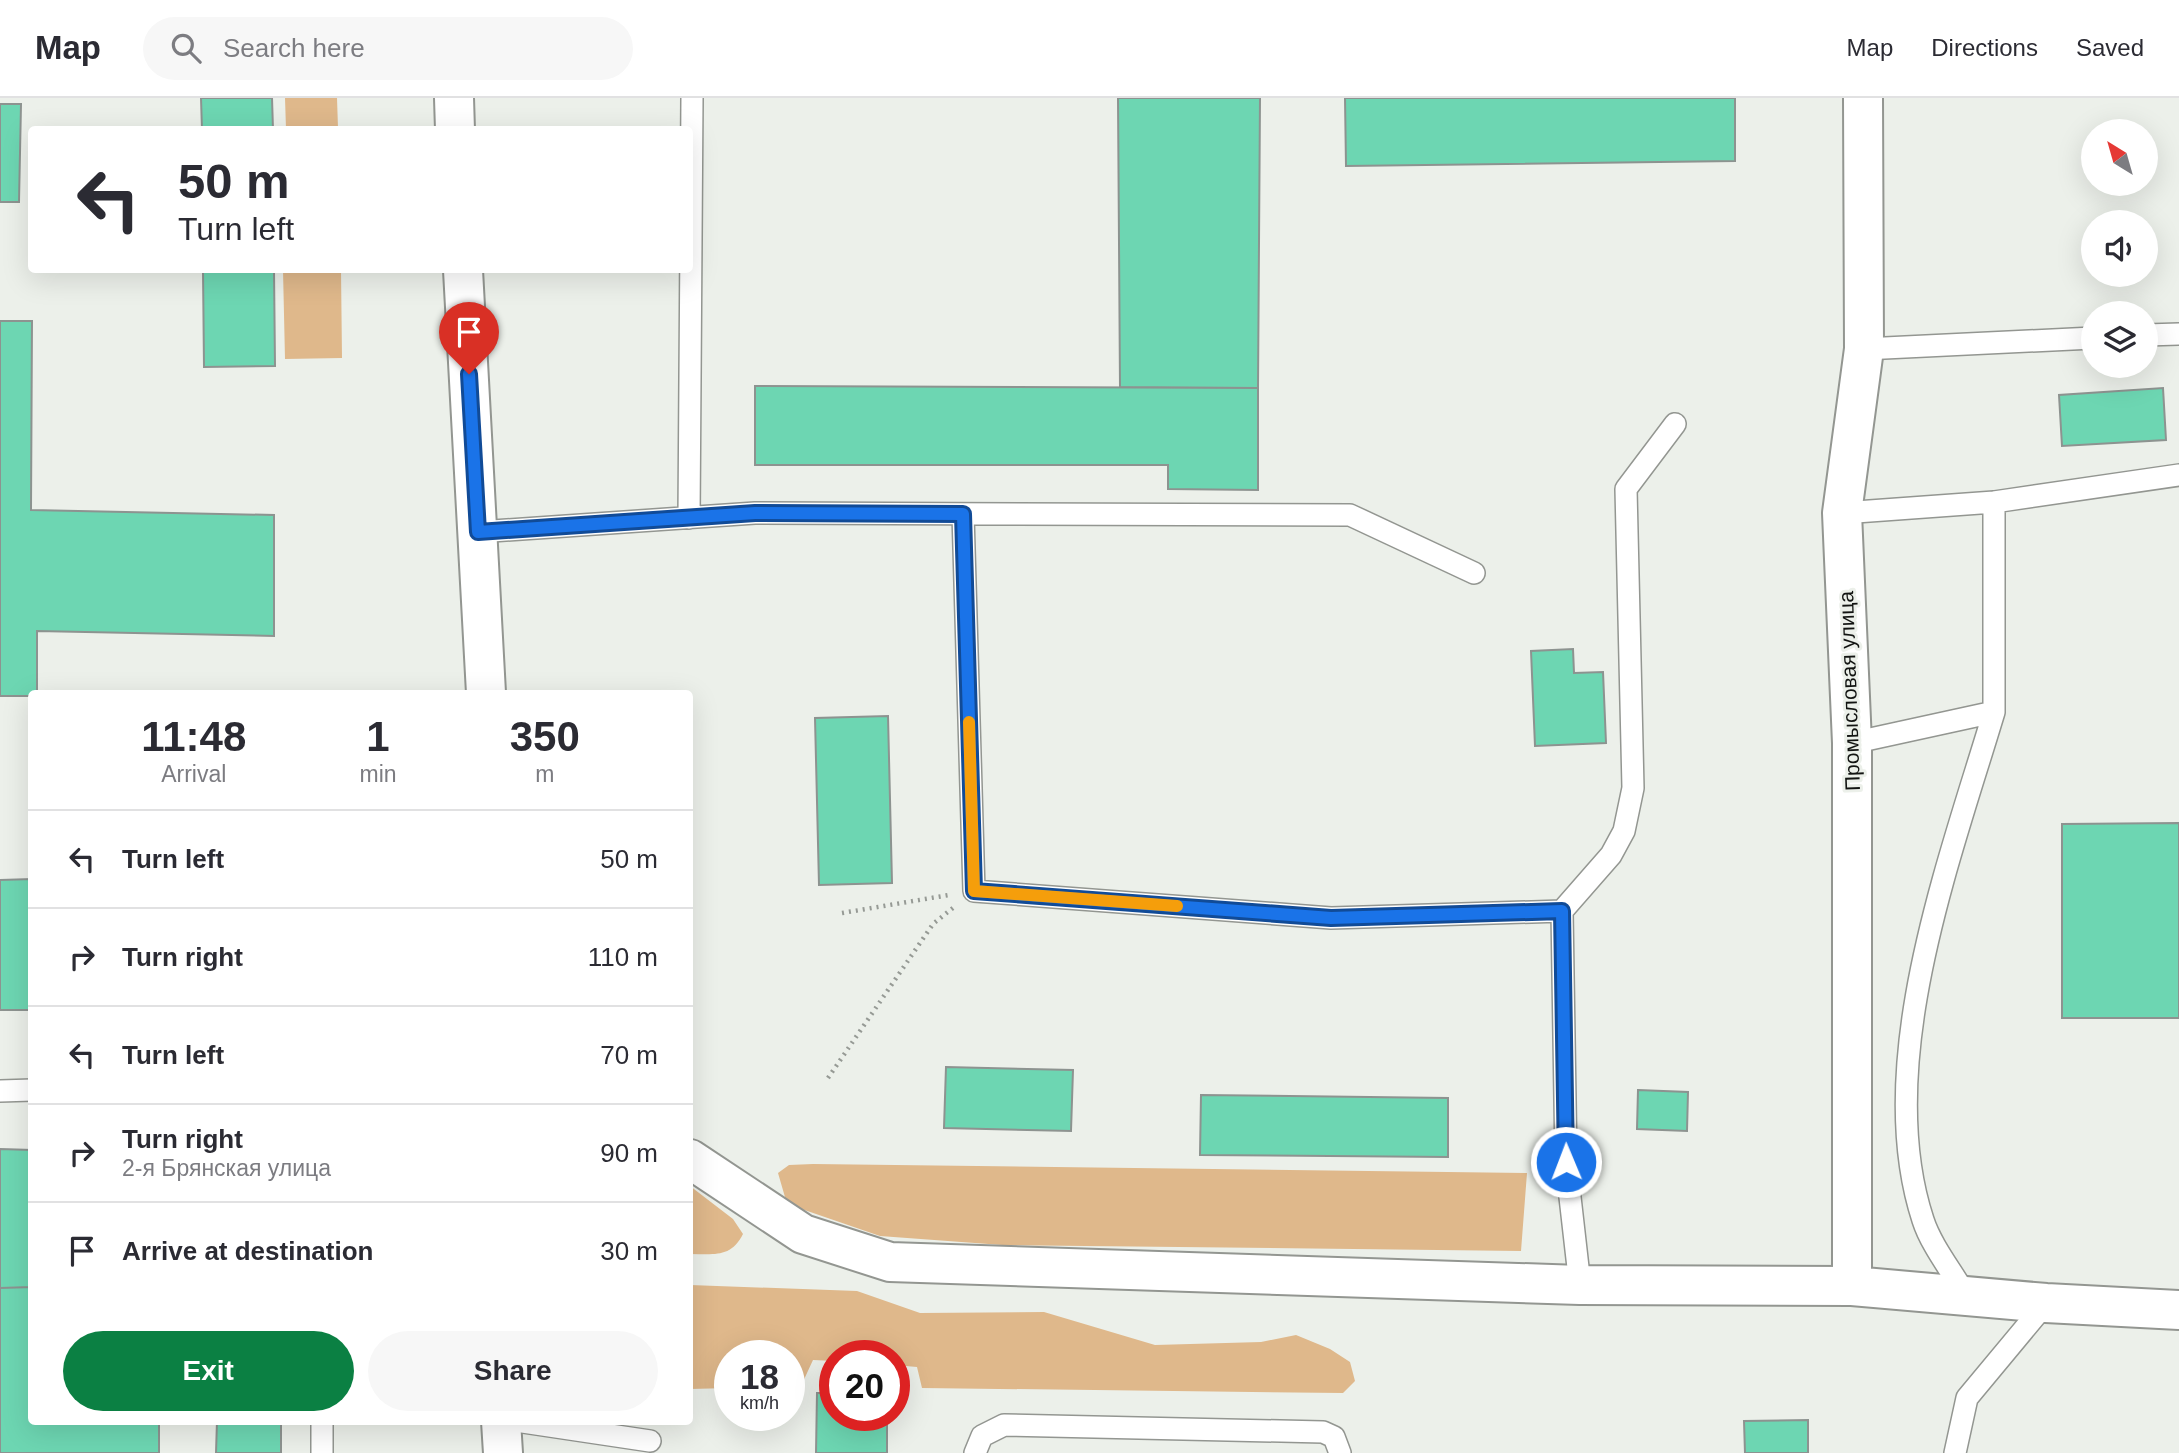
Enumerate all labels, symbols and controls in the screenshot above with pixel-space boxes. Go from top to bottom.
search box [143,17,633,80]
text: Map [35,29,101,66]
icon: search [167,29,205,67]
text: Search here [223,33,365,63]
text: Map [1847,34,1893,61]
text: Directions [1931,34,2038,61]
text: Saved [2076,34,2144,61]
north arrow [2081,119,2158,196]
map controls [2081,119,2158,378]
icon: left [63,154,154,245]
text: 50 m [178,154,290,208]
button: sound [2081,210,2158,287]
text: Turn left [178,211,294,247]
button: layers [2081,301,2158,378]
pin [439,302,499,374]
icon: arrive [450,313,488,351]
street label: Промысловая улица [1834,590,1864,791]
text: 11:48 [141,713,246,760]
text: 1 [366,713,390,760]
text: 350 [510,713,580,760]
text: Arrival [161,761,226,787]
text: min [359,761,397,787]
text: m [535,761,554,787]
icon: left [63,840,101,878]
text: Turn left [122,844,224,874]
text: 50 m [600,844,658,874]
icon: right [63,938,101,976]
text: Turn right [122,942,243,972]
text: 110 m [588,942,658,972]
icon: left [63,1036,101,1074]
text: Turn left [122,1040,224,1070]
text: 70 m [600,1040,658,1070]
text: Turn right [122,1124,243,1154]
position arrow [1529,1125,1603,1199]
icon: right [63,1134,101,1172]
text: 90 m [600,1138,658,1168]
text: 2-я Брянская улица [122,1155,331,1181]
icon: arrive [63,1232,101,1270]
text: Arrive at destination [122,1236,373,1266]
text: 30 m [600,1236,658,1266]
button: Exit [63,1331,354,1411]
button: Share [368,1331,658,1411]
speed limit sign: 20 [819,1340,910,1431]
text: 18 [740,1357,779,1396]
text: km/h [740,1393,779,1413]

